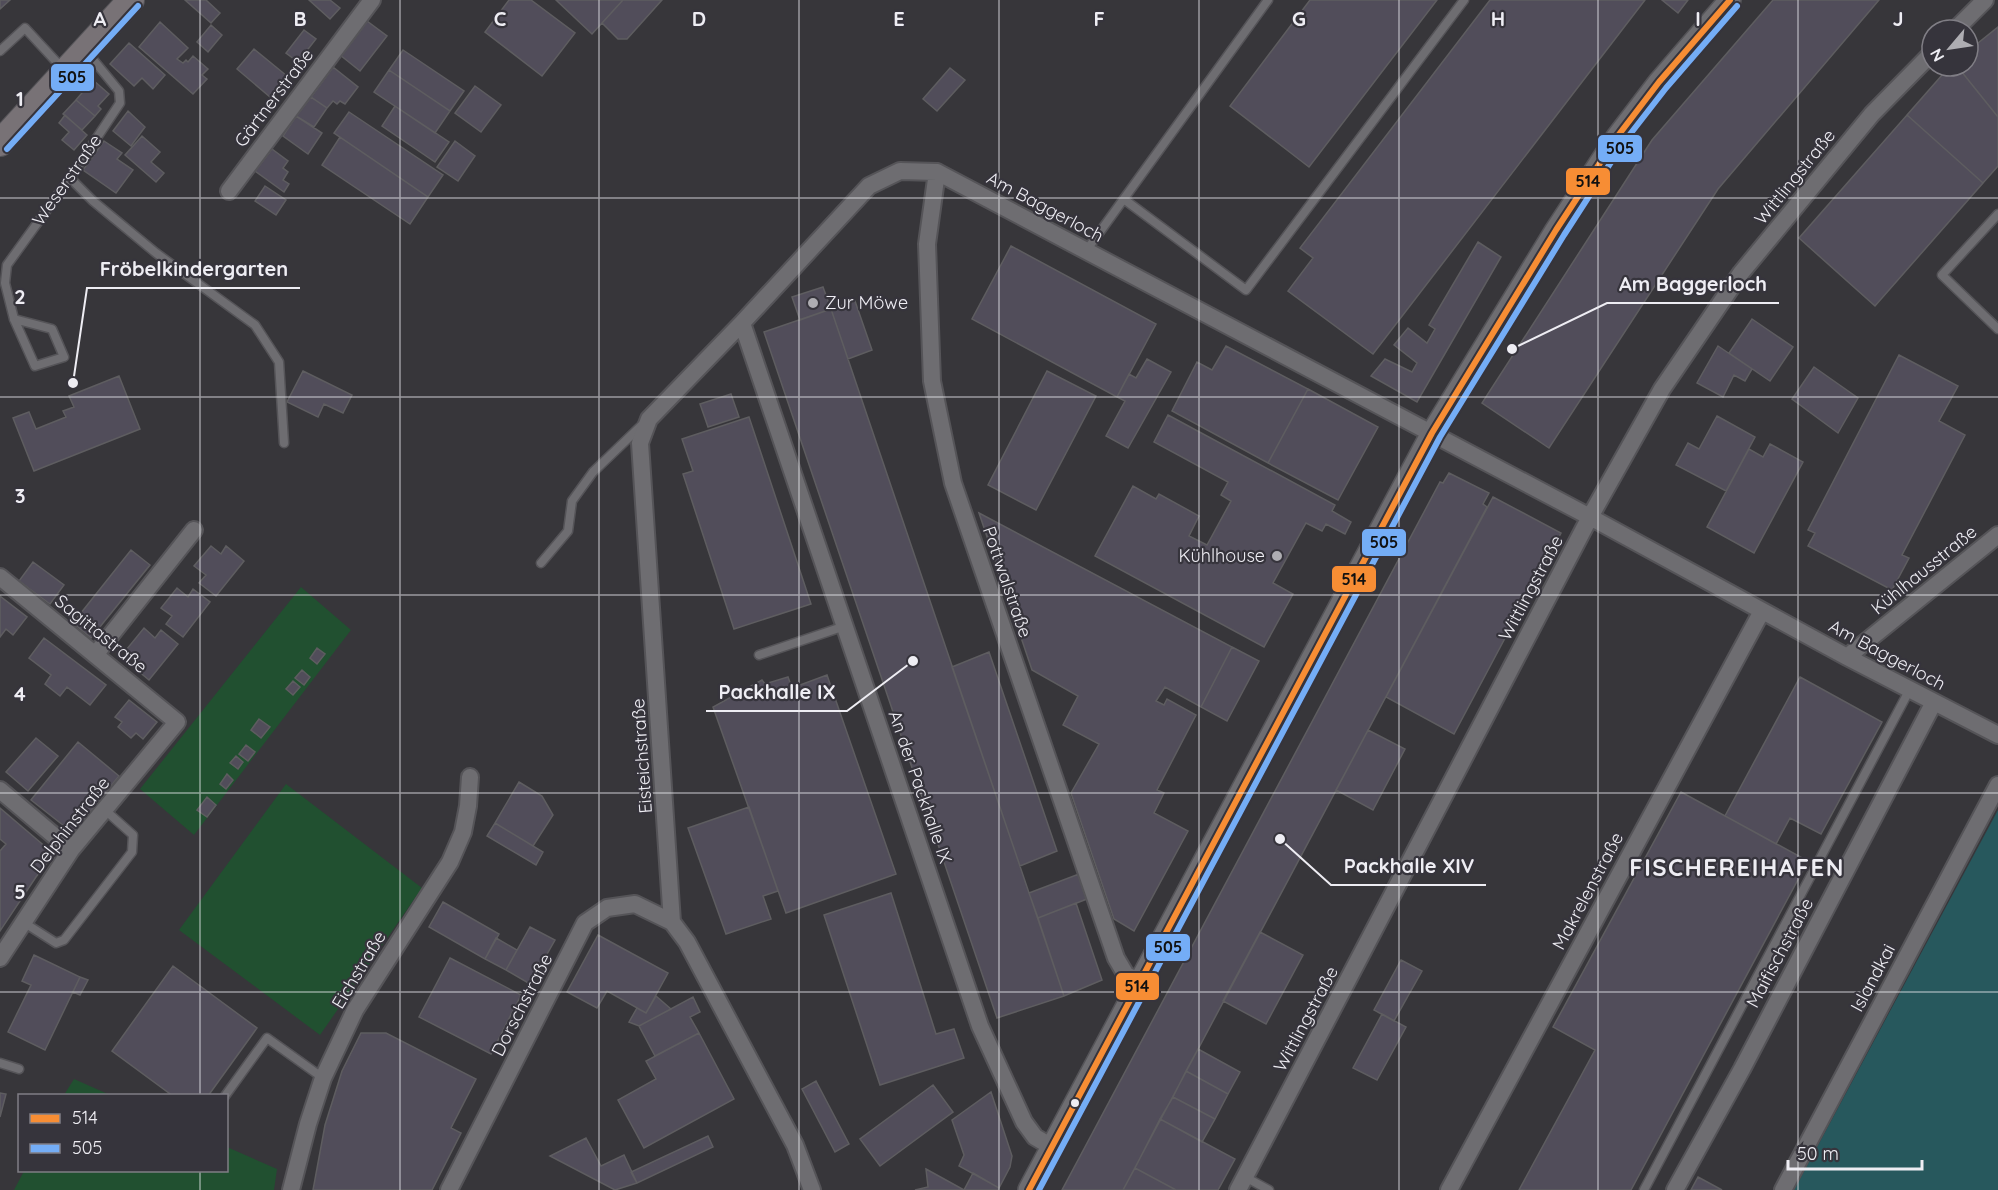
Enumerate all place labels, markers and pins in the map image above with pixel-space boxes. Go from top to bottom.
callout: Fröbelkindergarten [87,250,300,288]
callout: Am Baggerloch [1607,265,1779,303]
place label: Zur Möwe [825,291,908,314]
marker: Zur Möwe [806,296,820,310]
place label: Kühlhouse [1179,544,1265,567]
marker: Kühlhouse [1270,549,1284,563]
callout: Packhalle IX [706,673,847,711]
callout: Packhalle XIV [1331,847,1486,885]
unlabelled marker [1069,1097,1081,1109]

